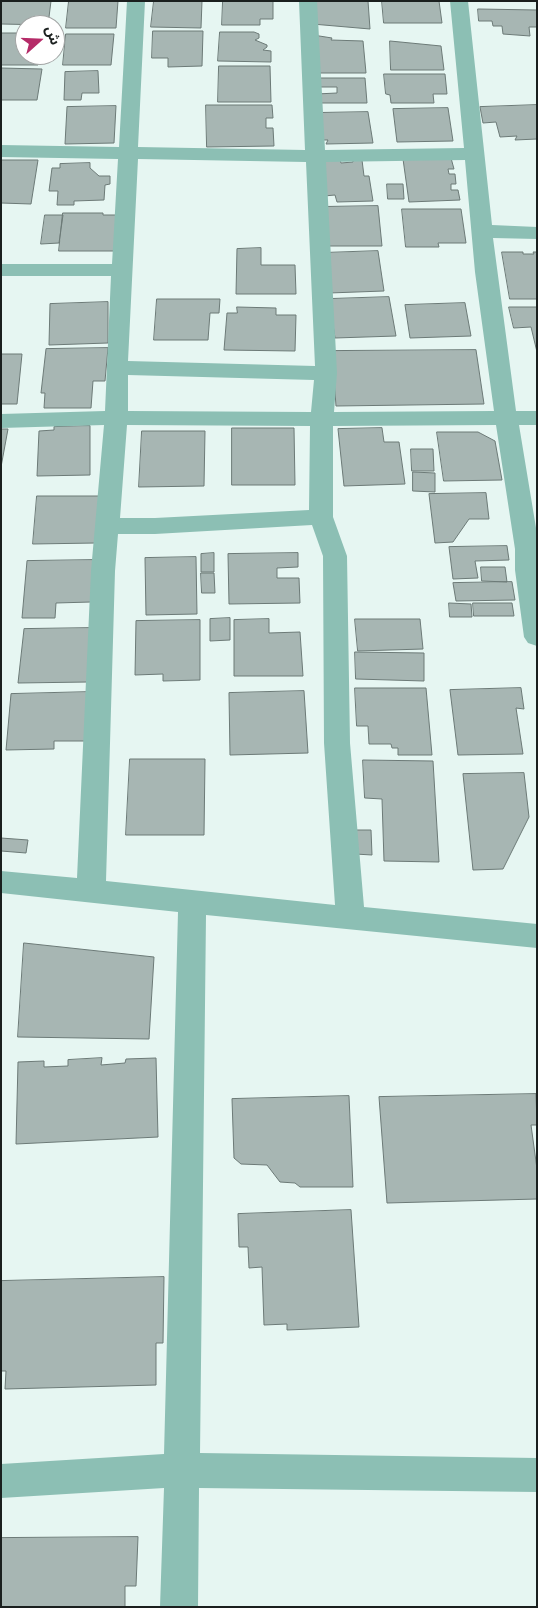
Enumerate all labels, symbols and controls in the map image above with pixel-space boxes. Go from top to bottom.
north arrow [15,15,65,65]
text: ش [42,23,64,47]

